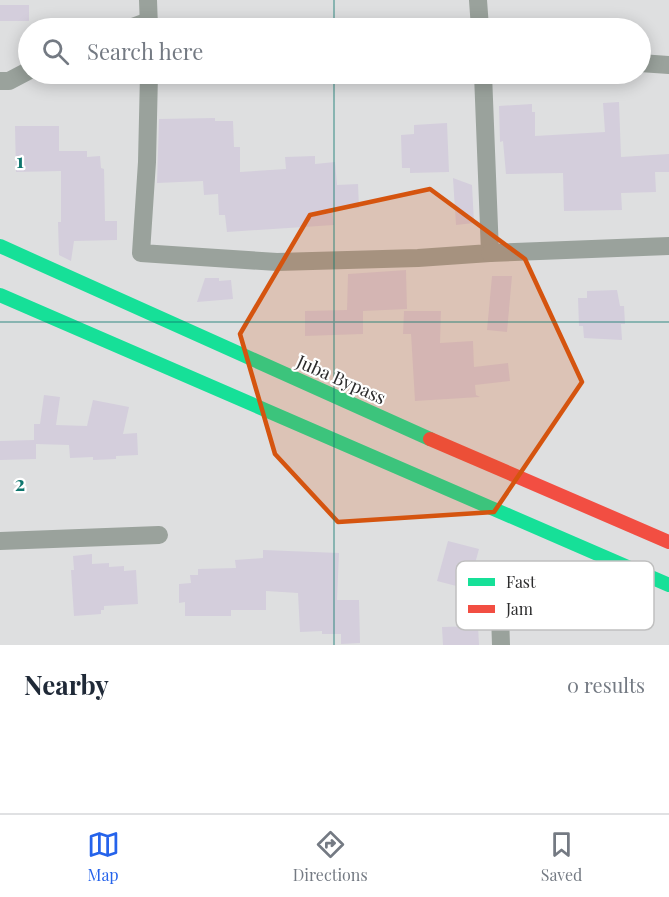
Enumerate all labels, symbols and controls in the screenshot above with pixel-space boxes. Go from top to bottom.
search box [18,18,651,84]
icon: search [39,35,72,68]
text: Search here [87,36,203,66]
text: 1 [16,146,24,173]
street label: Juba Bypass [292,348,390,409]
text: 2 [15,469,25,496]
legend [456,561,654,630]
text: Fast [506,571,536,592]
text: Jam [505,598,533,619]
text: Nearby [24,667,109,702]
text: 0 results [567,671,645,698]
tab: Map [87,828,120,885]
tab: Directions [293,828,368,885]
tab: Saved [541,828,582,885]

